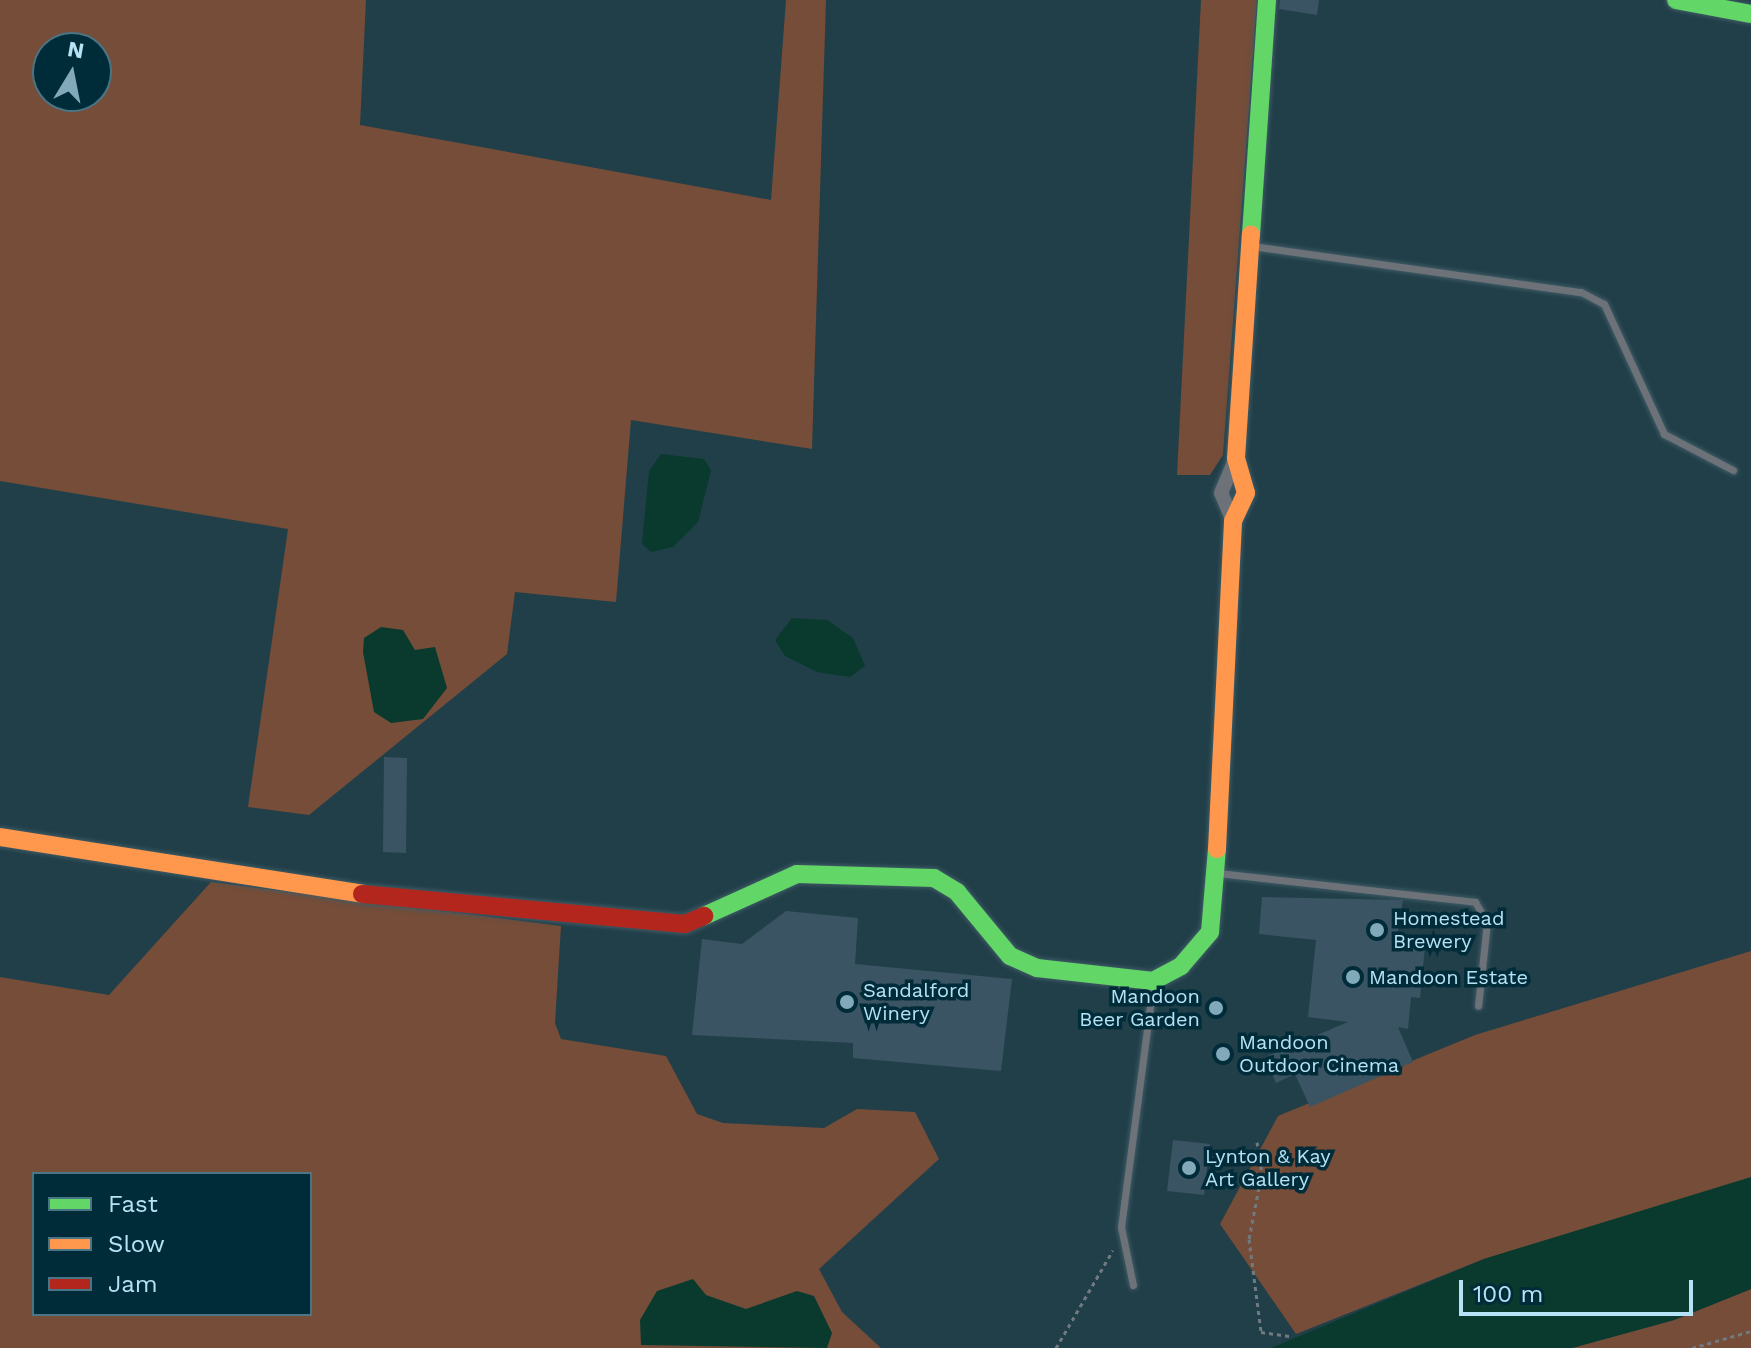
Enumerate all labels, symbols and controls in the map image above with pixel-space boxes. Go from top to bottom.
north arrow [32,32,112,112]
text: N [66,36,86,64]
place label: Homestead Brewery [1393,906,1504,953]
marker: Homestead Brewery [1368,921,1386,939]
place label: Mandoon Estate [1369,965,1528,989]
marker: Mandoon Estate [1344,968,1362,986]
place label: Sandalford Winery [863,978,969,1025]
place label: Mandoon Beer Garden [1079,984,1200,1031]
marker: Sandalford Winery [838,993,856,1011]
marker: Mandoon Beer Garden [1207,999,1225,1017]
place label: Mandoon Outdoor Cinema [1239,1030,1400,1077]
marker: Mandoon Outdoor Cinema [1214,1045,1232,1063]
place label: Lynton & Kay Art Gallery [1205,1144,1330,1191]
marker: Lynton & Kay Art Gallery [1180,1159,1198,1177]
legend [32,1172,312,1316]
text: Fast [108,1190,158,1218]
text: Slow [108,1230,165,1258]
scale bar [1463,1264,1697,1314]
text: Jam [108,1270,158,1298]
text: 100 m [1473,1280,1543,1308]

